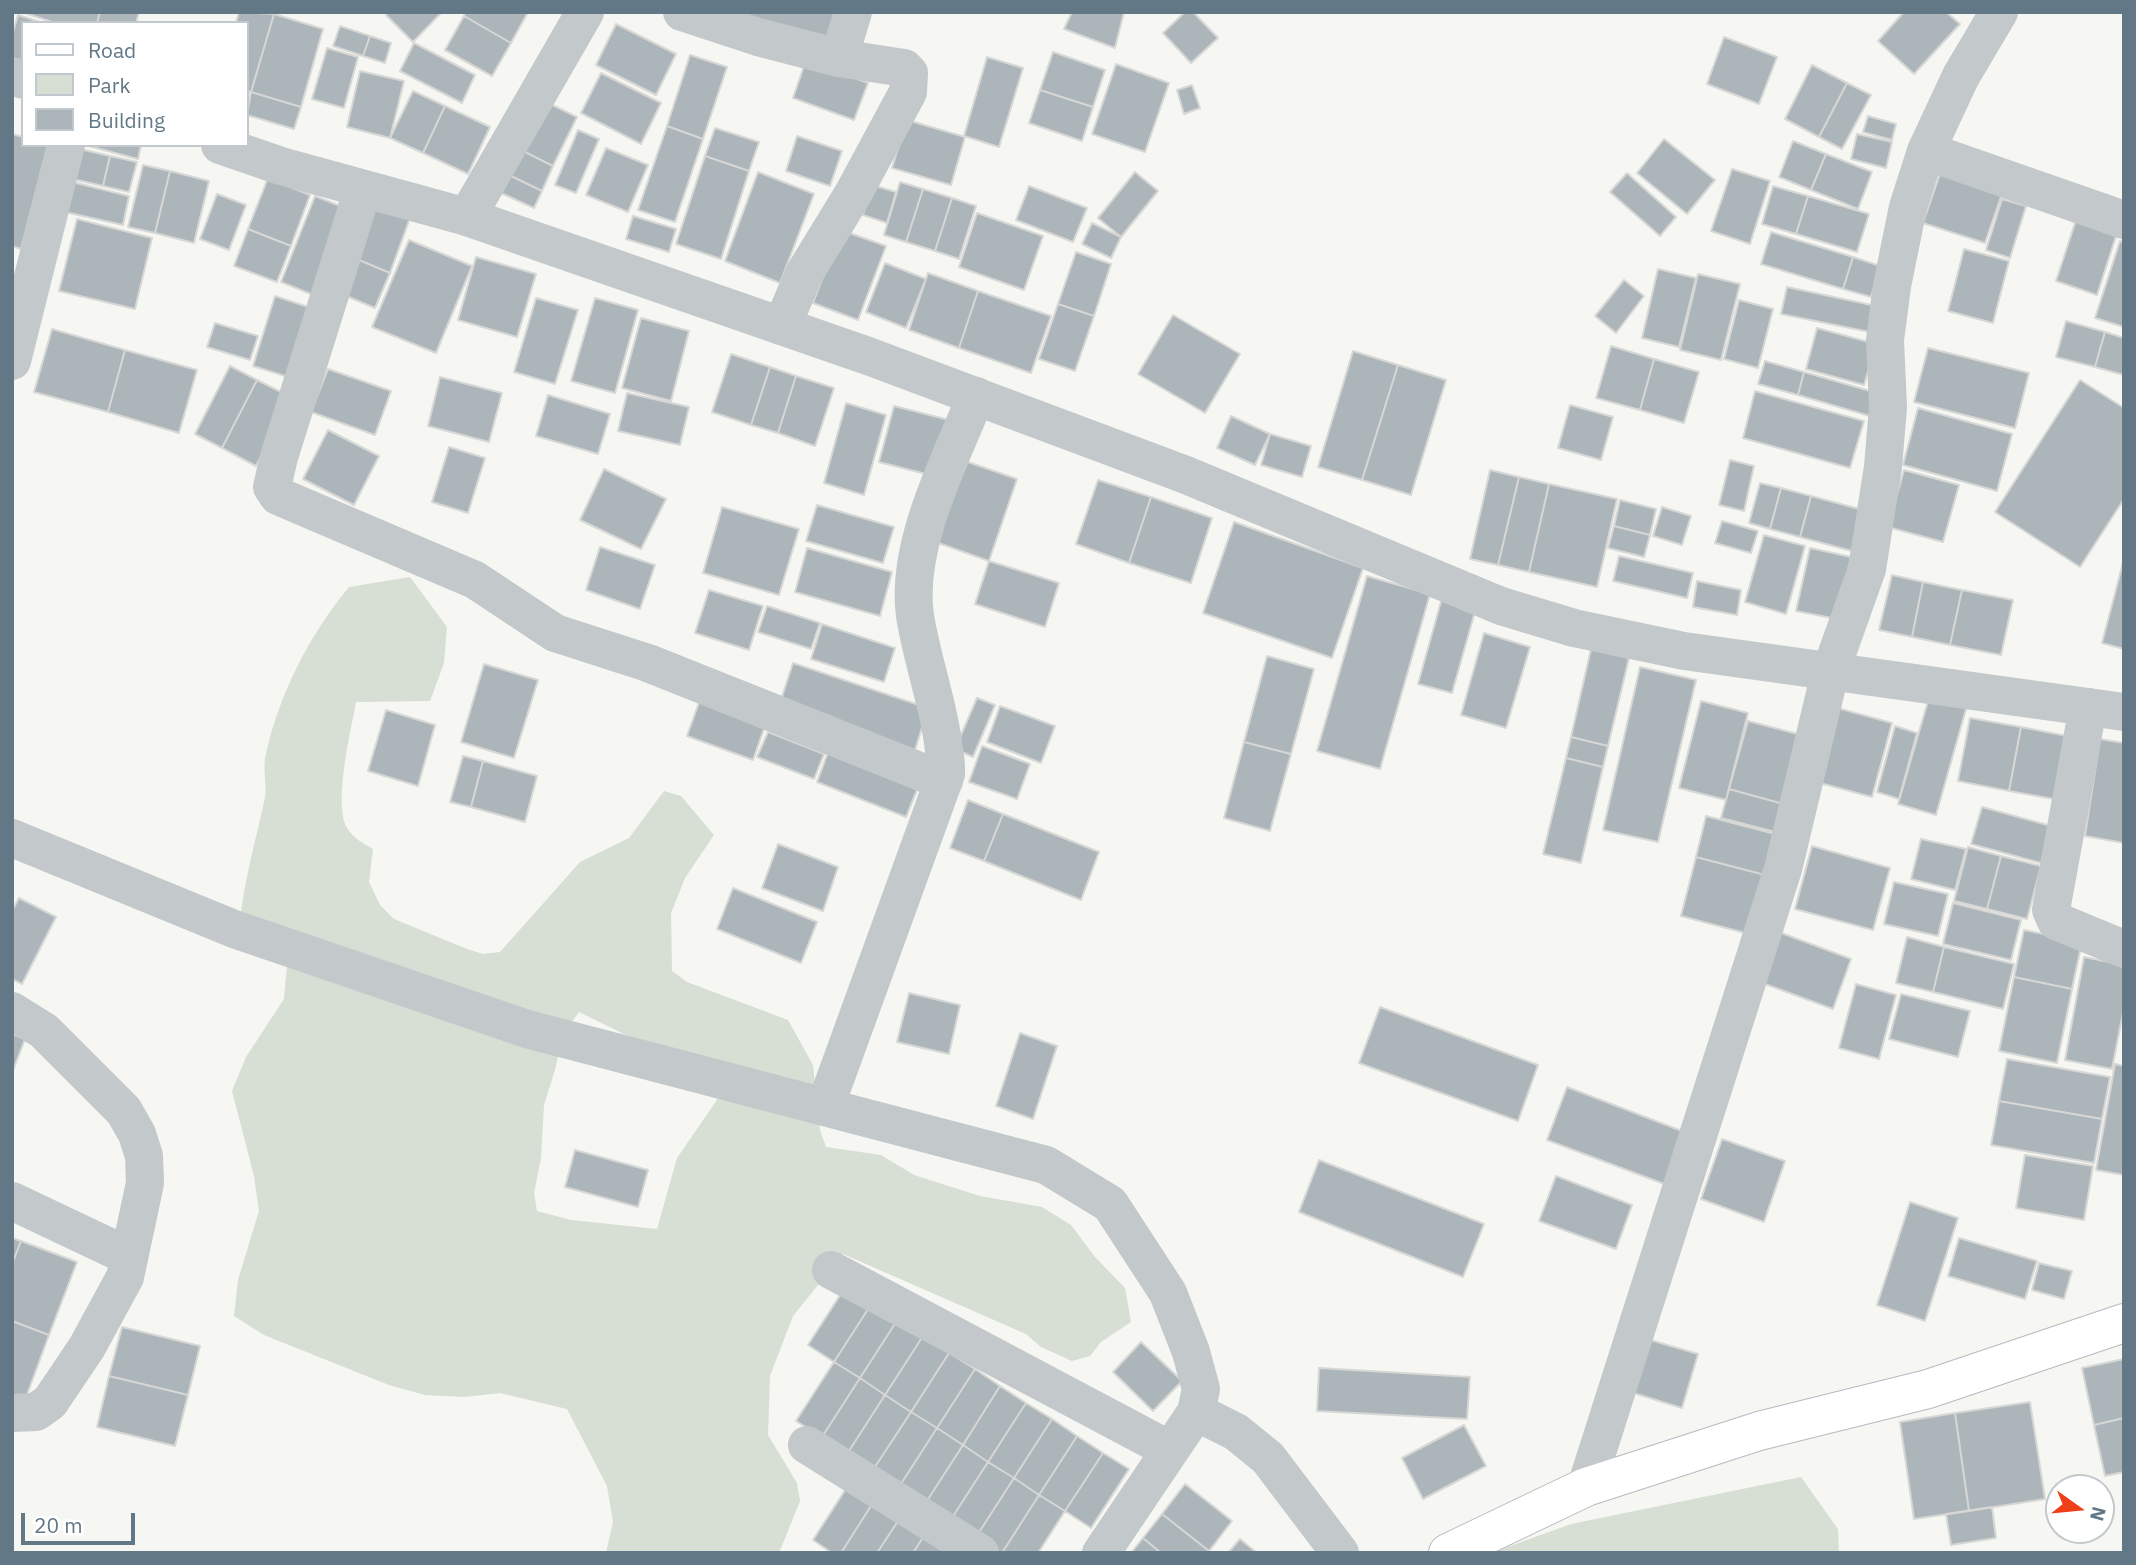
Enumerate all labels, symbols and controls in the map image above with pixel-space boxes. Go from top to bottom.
legend [21,21,248,147]
text: Road [88,36,136,64]
text: Park [88,71,131,99]
text: Building [88,106,165,134]
north arrow [2045,1474,2115,1544]
scale bar [24,1498,138,1542]
text: N [2085,1504,2112,1524]
text: 20 m [34,1511,83,1539]

